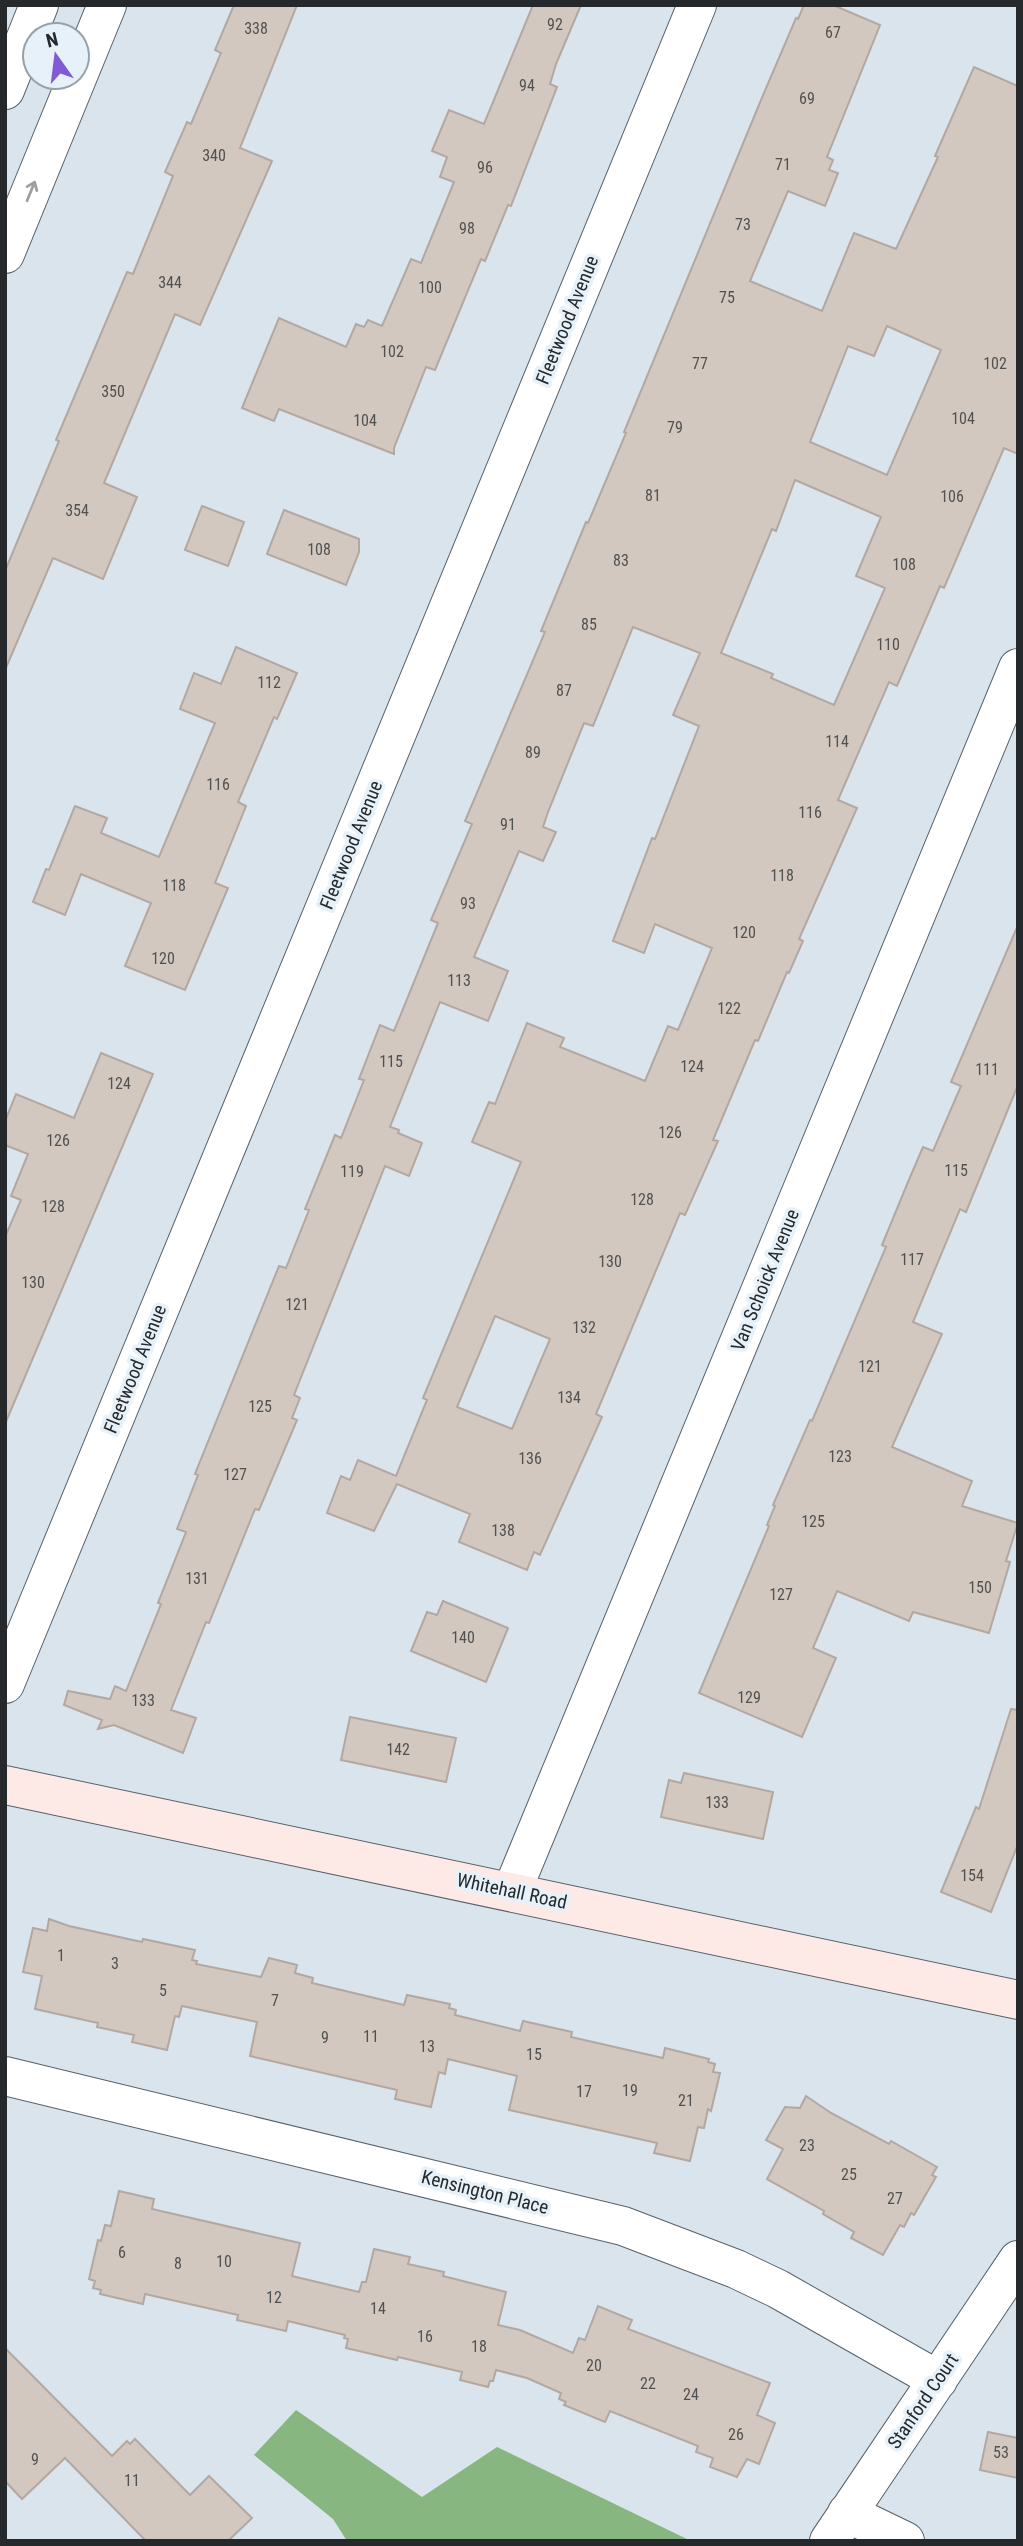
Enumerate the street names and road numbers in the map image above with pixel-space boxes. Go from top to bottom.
street label: Fleetwood Avenue [531,252,603,388]
street label: Fleetwood Avenue [315,777,387,913]
street label: Van Schoick Avenue [726,1206,804,1354]
street label: Fleetwood Avenue [99,1301,171,1437]
street label: Whitehall Road [455,1868,569,1914]
street label: Kensington Place [419,2165,551,2219]
street label: Stanford Court [883,2349,963,2453]

